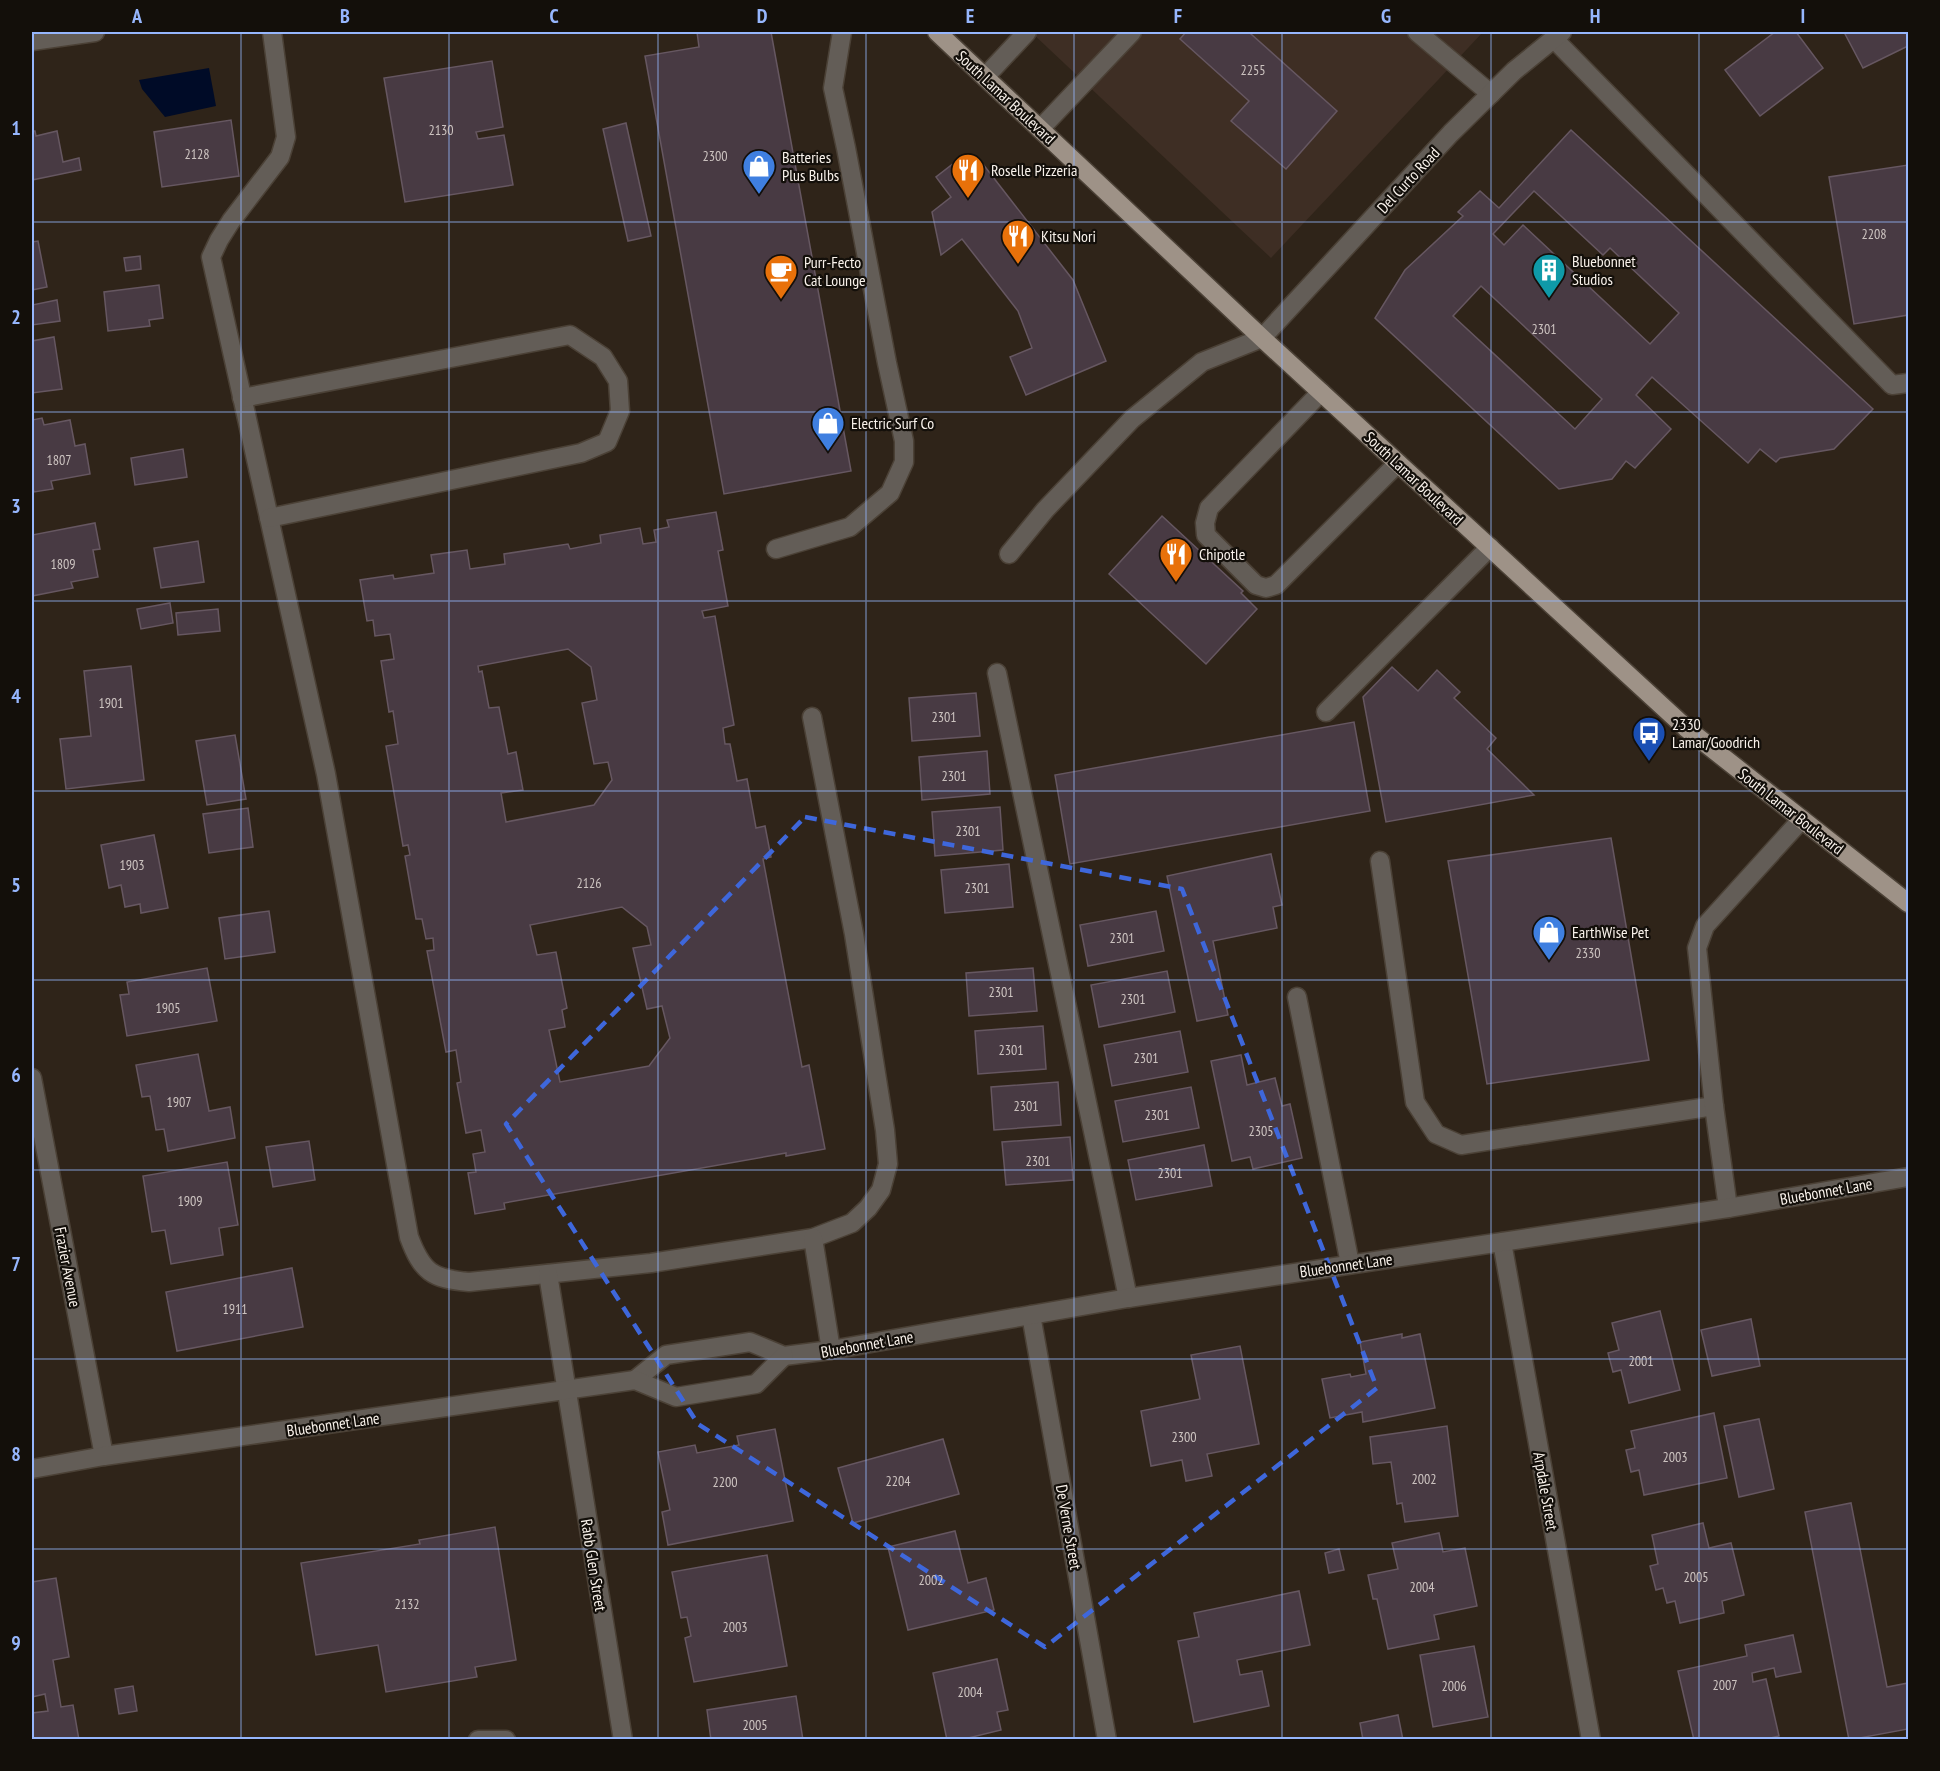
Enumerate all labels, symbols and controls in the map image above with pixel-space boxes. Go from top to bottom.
text: A [131,3,143,29]
text: B [340,3,350,29]
text: C [549,3,559,29]
text: D [757,3,768,29]
text: E [966,3,974,29]
text: F [1174,3,1182,29]
text: G [1381,3,1391,29]
text: H [1590,3,1600,29]
text: I [1801,3,1805,29]
street label: South Lamar Boulevard [952,46,1060,148]
house number: 2255 [1240,61,1266,79]
text: 1 [11,115,21,141]
house number: 2130 [428,121,454,139]
street label: Del Curto Road [1372,143,1444,217]
house number: 2128 [184,145,210,163]
house number: 2300 [702,147,728,165]
place label: Batteries Plus Bulbs [782,147,839,185]
shop icon: Batteries Plus Bulbs [741,148,777,195]
restaurant icon: Roselle Pizzeria [950,152,986,199]
place label: Roselle Pizzeria [991,160,1077,180]
restaurant icon: Kitsu Nori [1000,218,1036,265]
house number: 2208 [1861,225,1887,243]
place label: Kitsu Nori [1041,226,1096,246]
place label: Bluebonnet Studios [1572,251,1636,289]
place label: Purr-Fecto Cat Lounge [804,252,866,290]
building icon: Bluebonnet Studios [1531,252,1567,299]
cafe icon: Purr-Fecto Cat Lounge [763,253,799,300]
text: 2 [11,304,21,330]
house number: 2301 [1531,320,1557,338]
shop icon: Electric Surf Co [810,405,846,452]
place label: Electric Surf Co [851,413,934,433]
street label: South Lamar Boulevard [1360,427,1468,529]
house number: 1807 [46,451,72,469]
text: 3 [11,493,21,519]
restaurant icon: Chipotle [1158,536,1194,583]
place label: Chipotle [1199,544,1245,564]
house number: 1809 [50,555,76,573]
text: 4 [11,683,21,709]
house number: 1901 [98,694,124,712]
house number: 2301 [931,708,957,726]
place label: 2330 Lamar/Goodrich [1672,714,1760,752]
bus stop icon: 2330 Lamar/Goodrich [1631,715,1667,762]
street label: South Lamar Boulevard [1734,764,1848,858]
house number: 2301 [941,767,967,785]
house number: 2301 [955,822,981,840]
house number: 1903 [119,856,145,874]
text: 5 [11,872,21,898]
house number: 2126 [576,874,602,892]
house number: 2301 [964,879,990,897]
shop icon: EarthWise Pet [1531,914,1567,961]
place label: EarthWise Pet [1572,922,1649,942]
house number: 2301 [1109,929,1135,947]
house number: 2330 [1575,944,1601,962]
house number: 2301 [988,983,1014,1001]
house number: 2301 [1120,990,1146,1008]
house number: 1905 [155,999,181,1017]
house number: 2301 [998,1041,1024,1059]
house number: 2301 [1133,1049,1159,1067]
text: 6 [11,1062,21,1088]
house number: 1907 [166,1093,192,1111]
house number: 2301 [1013,1097,1039,1115]
house number: 2301 [1144,1106,1170,1124]
house number: 2305 [1248,1122,1274,1140]
house number: 2301 [1025,1152,1051,1170]
house number: 2301 [1157,1164,1183,1182]
street label: Bluebonnet Lane [1778,1173,1874,1209]
house number: 1909 [177,1192,203,1210]
street label: Frazier Avenue [50,1225,86,1309]
street label: Bluebonnet Lane [1298,1249,1394,1281]
text: 7 [11,1251,21,1277]
house number: 1911 [222,1300,248,1318]
street label: Bluebonnet Lane [819,1326,915,1362]
house number: 2001 [1628,1352,1654,1370]
street label: Bluebonnet Lane [285,1408,381,1440]
house number: 2300 [1171,1428,1197,1446]
text: 8 [11,1441,21,1467]
house number: 2003 [1662,1448,1688,1466]
street label: Arpdale Street [1529,1450,1563,1532]
house number: 2002 [1411,1470,1437,1488]
house number: 2204 [885,1472,911,1490]
house number: 2200 [712,1473,738,1491]
street label: De Verne Street [1052,1483,1086,1572]
street label: Rabb Glen Street [577,1517,611,1613]
house number: 2005 [1683,1568,1709,1586]
house number: 2002 [918,1571,944,1589]
house number: 2004 [1409,1578,1435,1596]
house number: 2132 [394,1595,420,1613]
house number: 2003 [722,1618,748,1636]
text: 9 [11,1630,21,1656]
house number: 2007 [1712,1676,1738,1694]
house number: 2006 [1441,1677,1467,1695]
house number: 2004 [957,1683,983,1701]
house number: 2005 [742,1716,768,1734]

